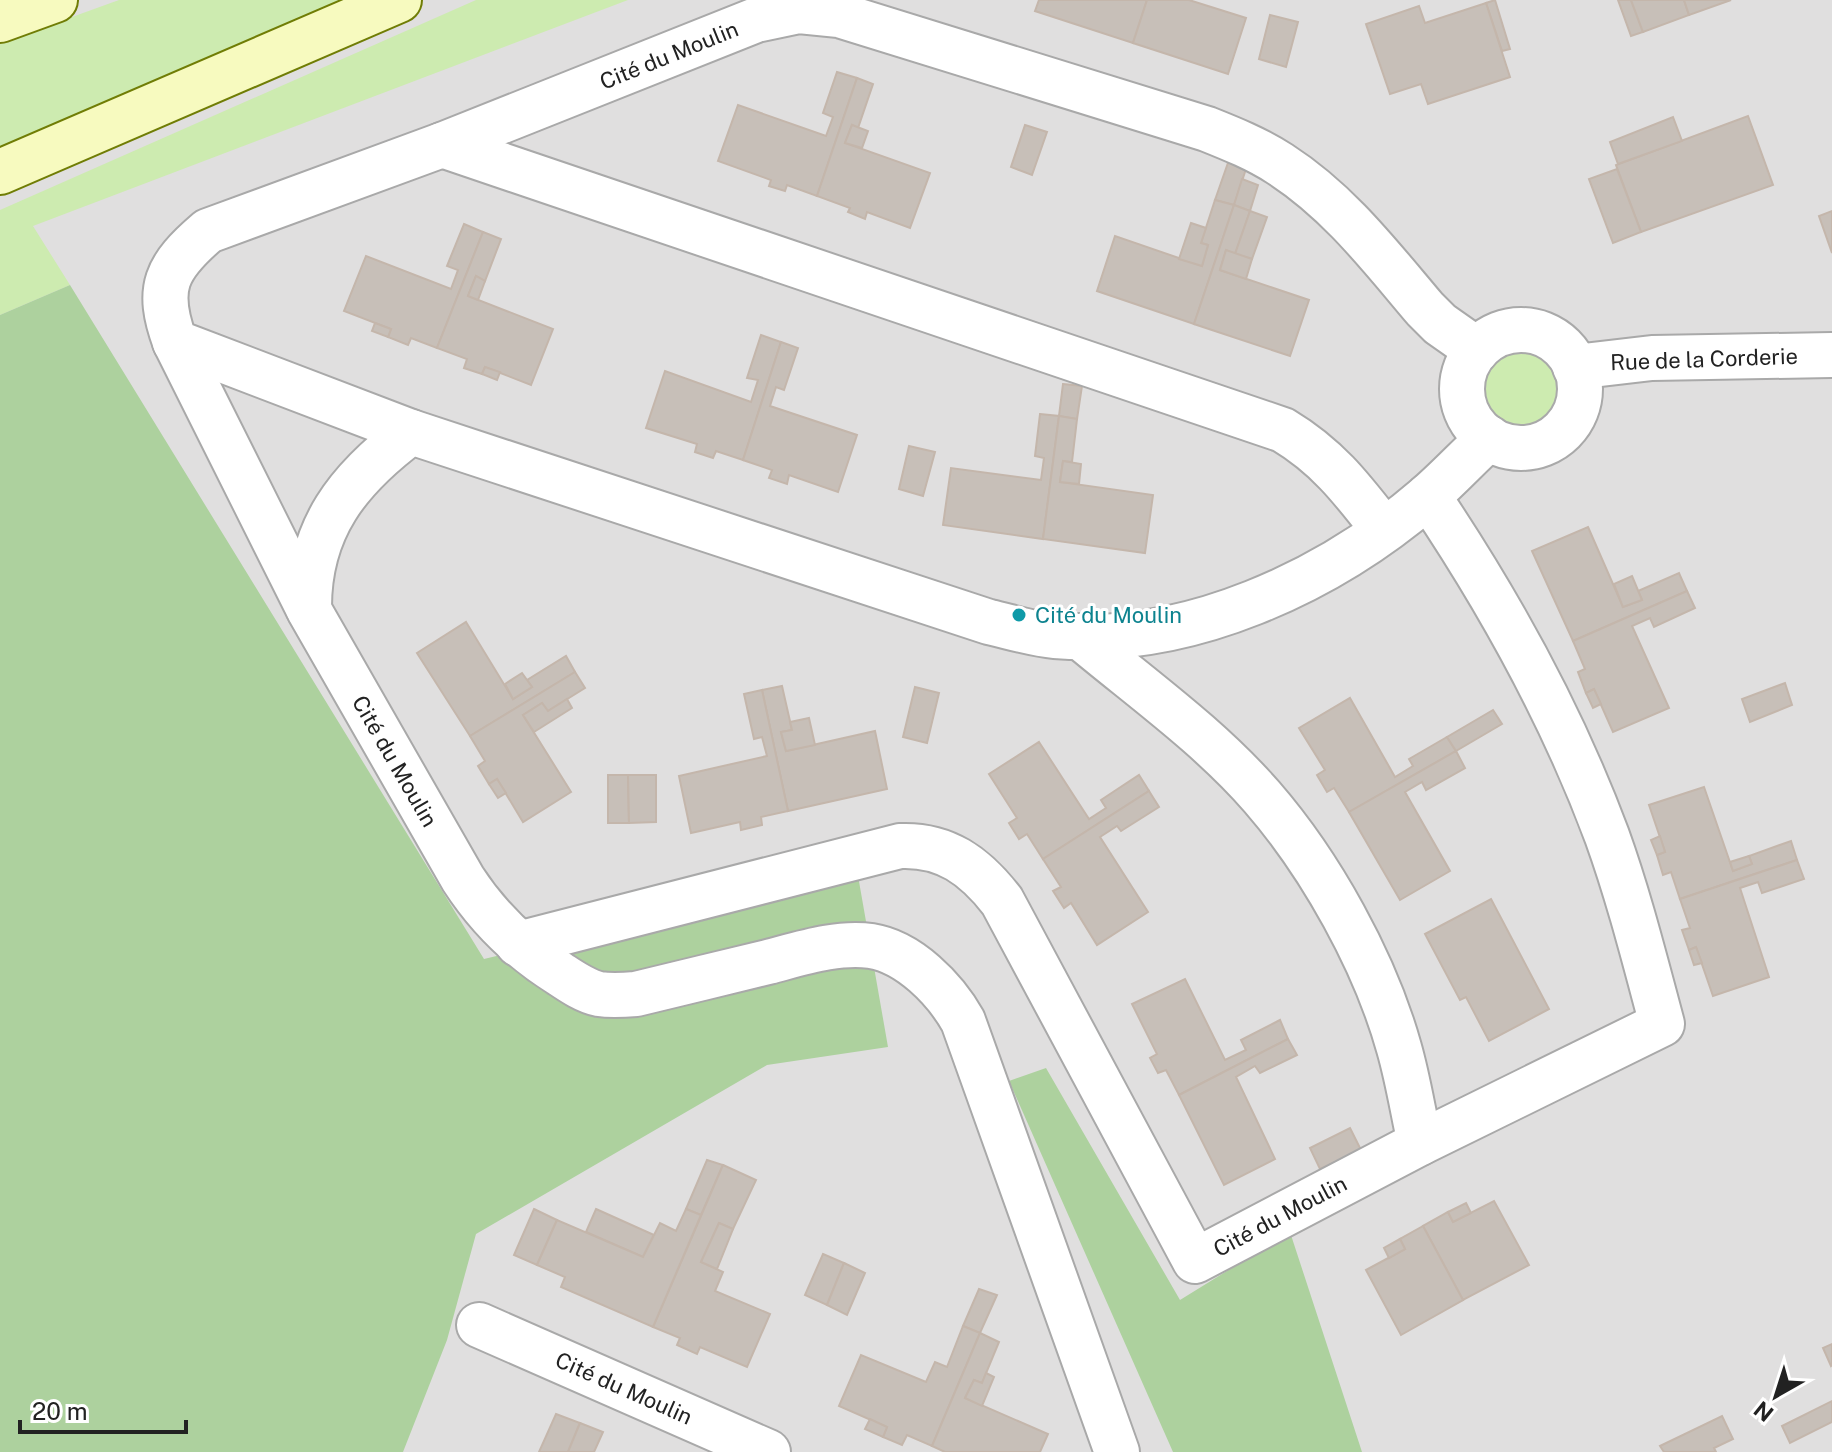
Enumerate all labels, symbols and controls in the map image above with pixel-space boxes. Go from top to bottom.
street label: Cité du Moulin [596,15,742,95]
street label: Rue de la Corderie [1610,343,1798,375]
place label: Cité du Moulin [1035,602,1182,628]
marker: Cité du Moulin [1010,606,1028,624]
street label: Cité du Moulin [347,691,443,831]
street label: Cité du Moulin [1209,1170,1351,1262]
street label: Cité du Moulin [552,1346,696,1430]
north arrow [1736,1356,1816,1436]
scale bar [20,1384,186,1434]
text: N [1749,1396,1778,1427]
text: 20 m [32,1397,88,1425]

